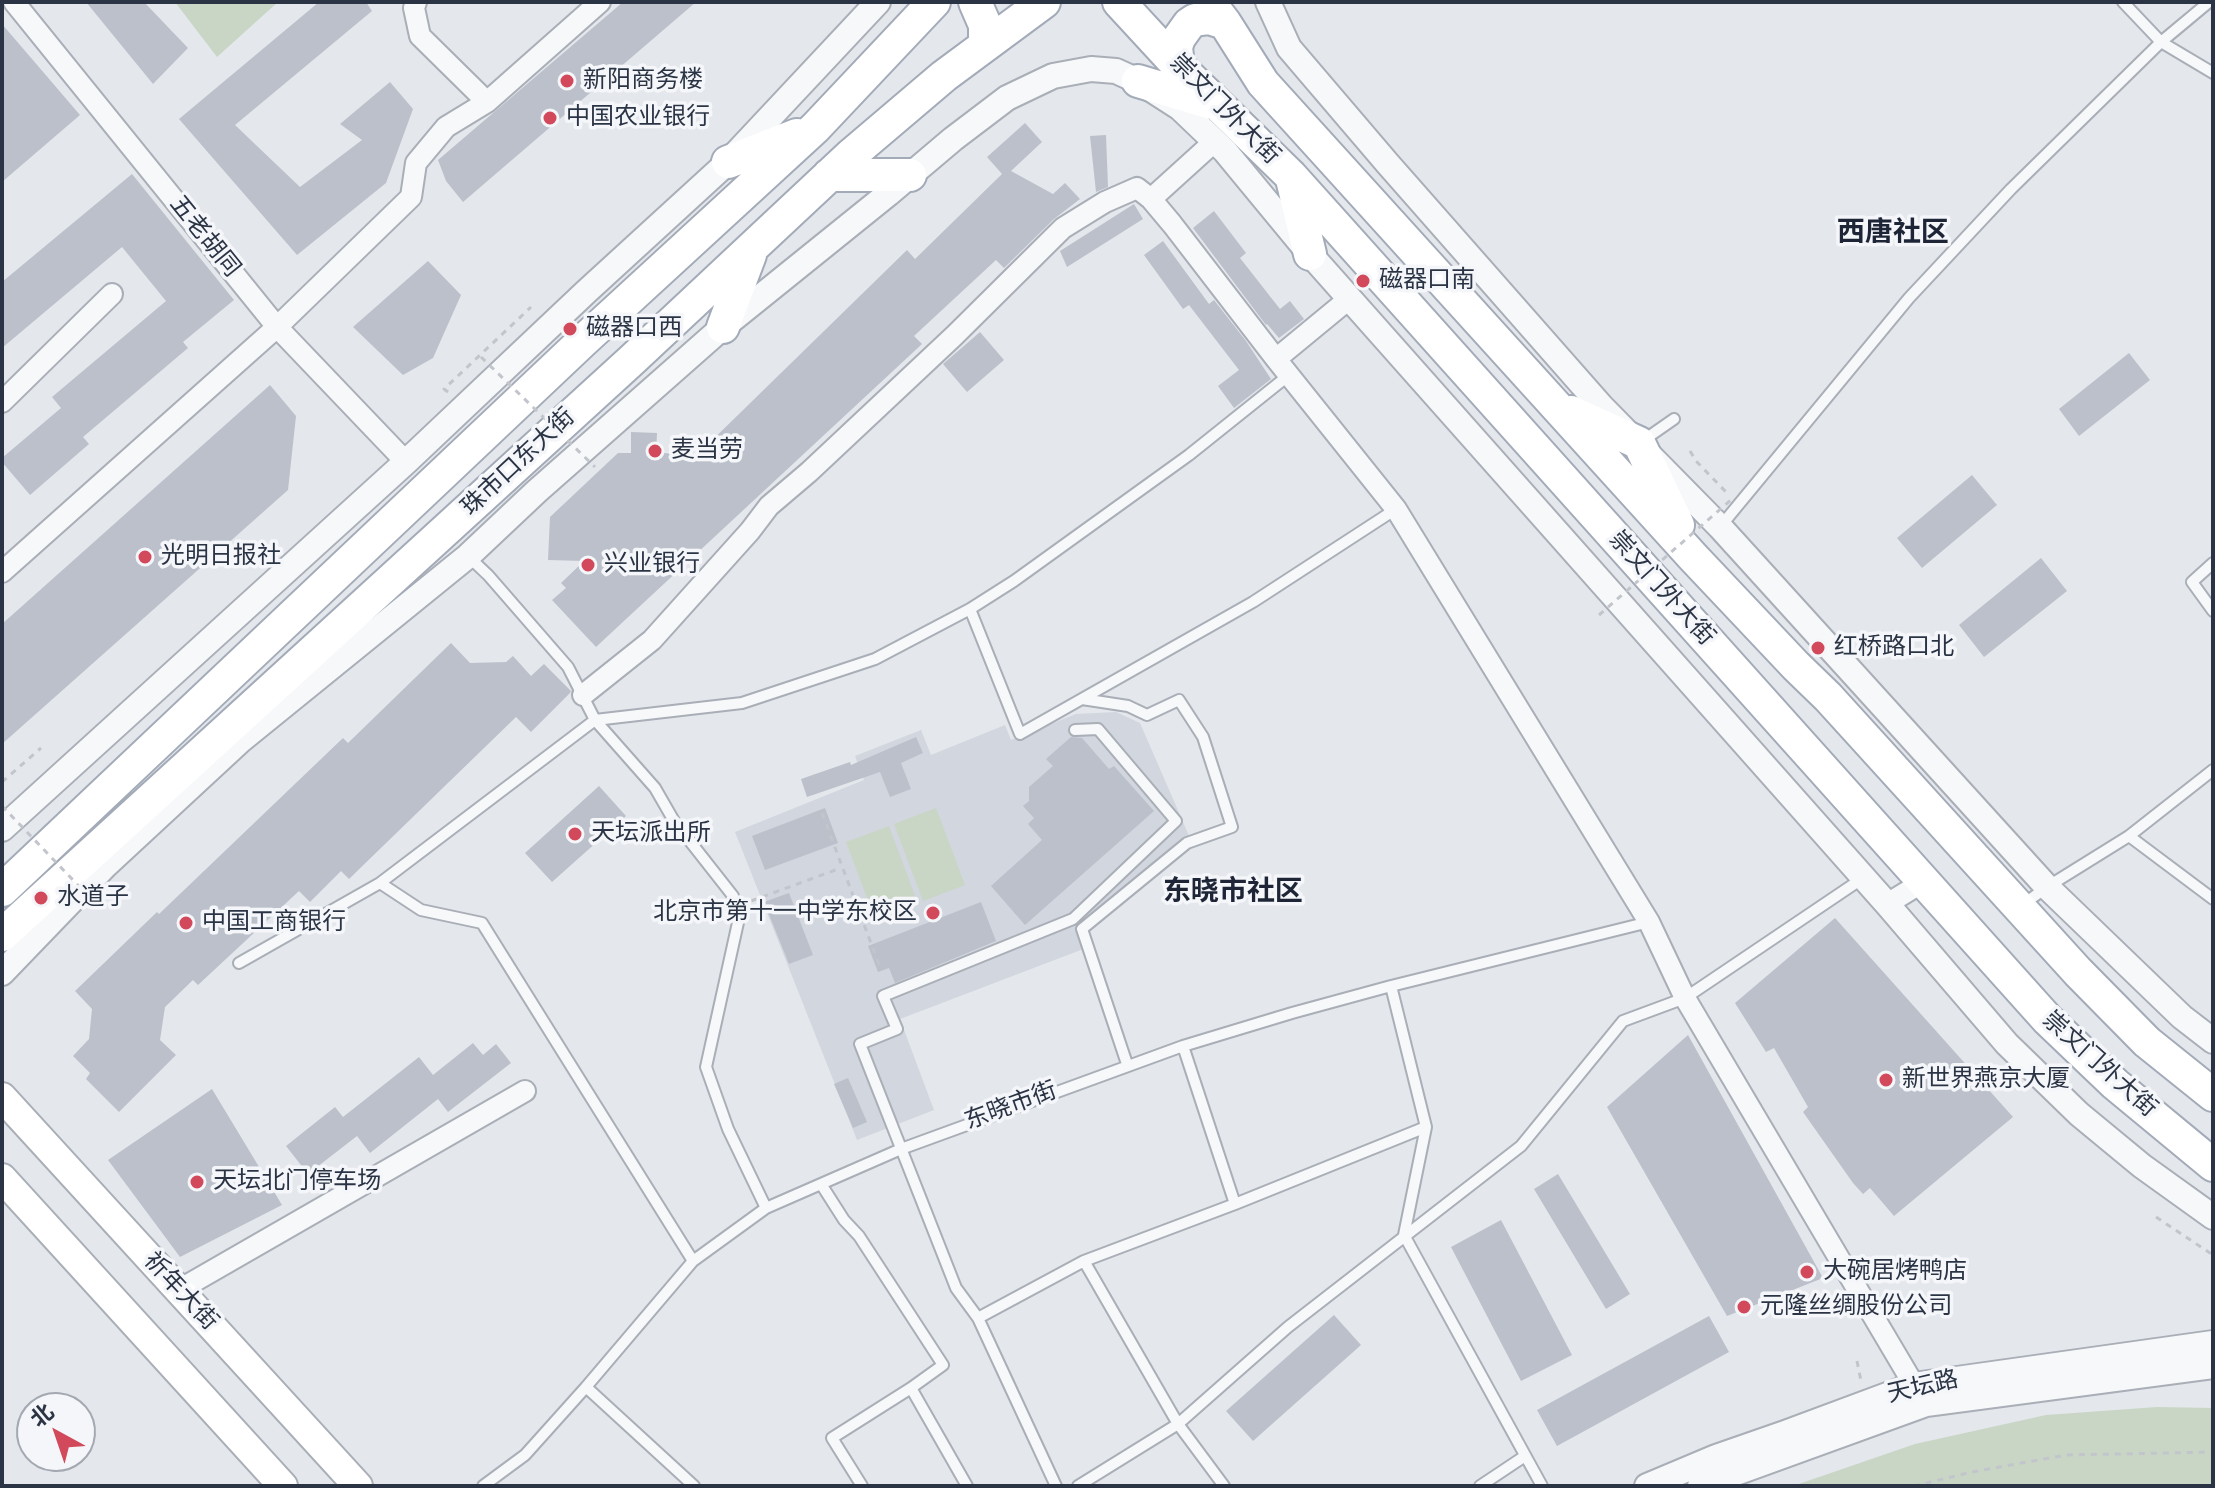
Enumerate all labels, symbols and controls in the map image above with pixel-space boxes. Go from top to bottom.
street label: 崇文门外大街 [1163,49,1285,171]
place label: 新阳商务楼 [583,67,703,95]
marker: 新阳商务楼 [558,72,576,90]
place label: 中国农业银行 [566,104,710,132]
marker: 中国农业银行 [541,109,559,127]
street label: 五老胡同 [163,191,245,283]
district label: 西唐社区 [1837,217,1949,251]
place label: 磁器口南 [1379,267,1475,295]
marker: 磁器口南 [1354,272,1372,290]
place label: 磁器口西 [586,315,682,343]
marker: 磁器口西 [561,320,579,338]
street label: 珠市口东大街 [457,403,581,523]
place label: 麦当劳 [671,437,743,465]
marker: 麦当劳 [646,442,664,460]
street label: 崇文门外大街 [1602,526,1720,652]
place label: 光明日报社 [161,543,281,571]
marker: 光明日报社 [136,548,154,566]
place label: 兴业银行 [604,551,700,579]
marker: 兴业银行 [579,556,597,574]
place label: 红桥路口北 [1834,634,1954,662]
marker: 红桥路口北 [1809,639,1827,657]
place label: 天坛派出所 [591,820,711,848]
marker: 天坛派出所 [566,825,584,843]
district label: 东晓市社区 [1163,876,1303,910]
place label: 水道子 [57,884,129,912]
marker: 水道子 [32,889,50,907]
place label: 北京市第十一中学东校区 [653,899,917,927]
marker: 北京市第十一中学东校区 [924,904,942,922]
place label: 中国工商银行 [202,909,346,937]
marker: 中国工商银行 [177,914,195,932]
street label: 崇文门外大街 [2036,1006,2162,1124]
place label: 新世界燕京大厦 [1902,1066,2070,1094]
marker: 新世界燕京大厦 [1877,1071,1895,1089]
street label: 东晓市街 [961,1077,1061,1137]
place label: 天坛北门停车场 [213,1168,381,1196]
marker: 天坛北门停车场 [188,1173,206,1191]
street label: 祈年大街 [137,1247,223,1337]
place label: 大碗居烤鸭店 [1823,1258,1967,1286]
marker: 大碗居烤鸭店 [1798,1263,1816,1281]
place label: 元隆丝绸股份公司 [1760,1293,1952,1321]
marker: 元隆丝绸股份公司 [1735,1298,1753,1316]
street label: 天坛路 [1885,1366,1961,1410]
north arrow [16,1392,96,1472]
text: 北 [22,1395,61,1435]

